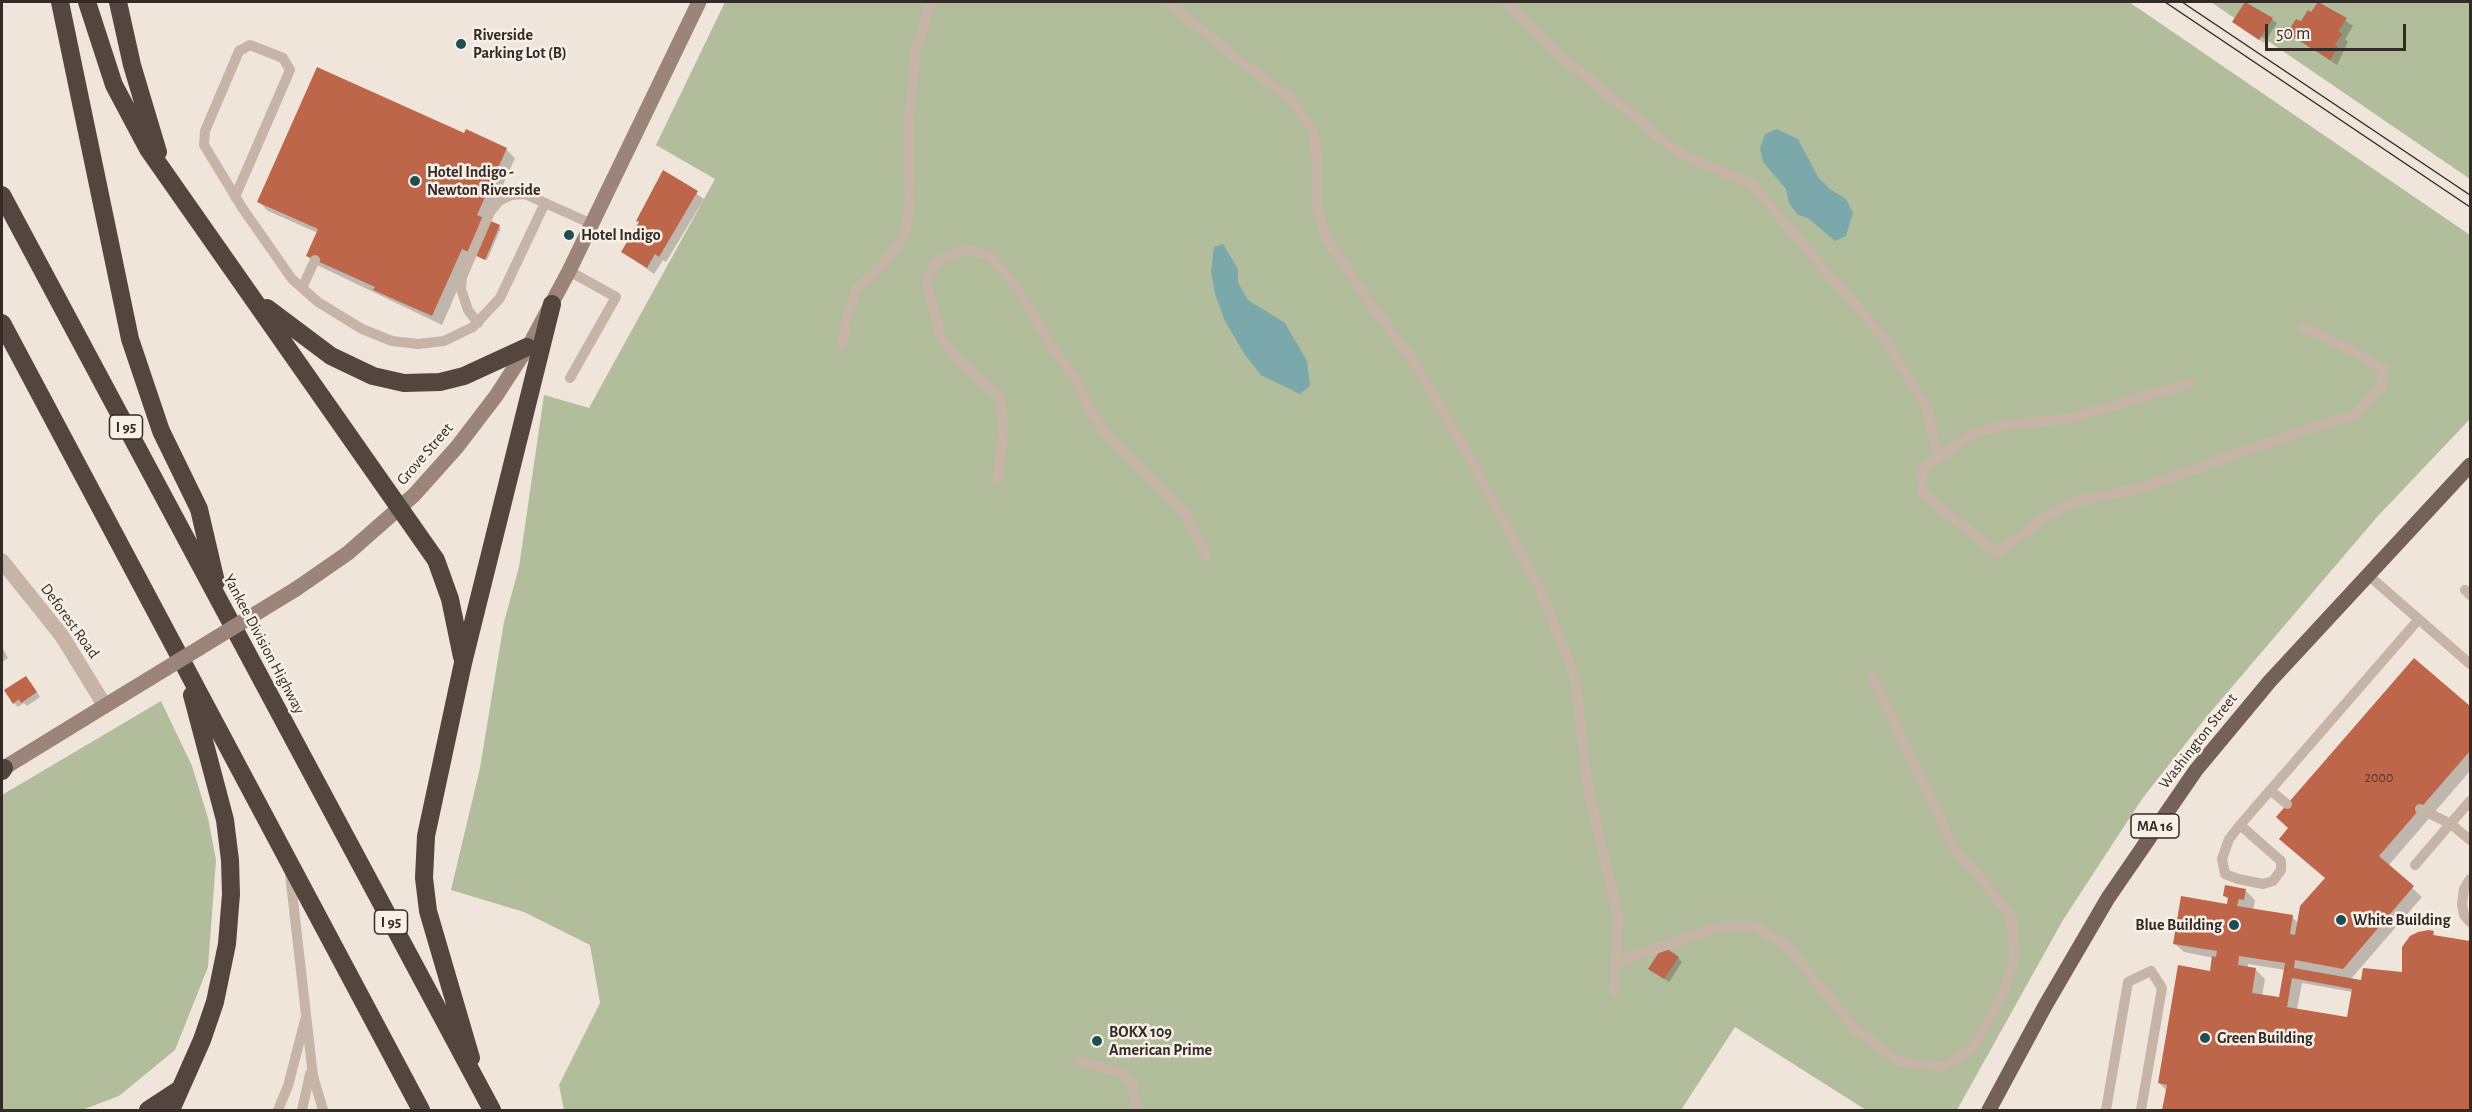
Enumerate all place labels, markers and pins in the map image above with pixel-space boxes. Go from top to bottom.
place label: Riverside Parking Lot (B) [473,25,567,63]
marker: Riverside Parking Lot (B) [454,37,468,51]
place label: Hotel Indigo - Newton Riverside [427,162,540,200]
marker: Hotel Indigo - Newton Riverside [408,174,422,188]
place label: Hotel Indigo [581,225,661,245]
marker: Hotel Indigo [562,228,576,242]
place label: White Building [2353,910,2450,930]
marker: White Building [2334,913,2348,927]
place label: Blue Building [2135,915,2222,935]
marker: Blue Building [2227,918,2241,932]
place label: BOKX 109 American Prime [1109,1022,1212,1060]
place label: Green Building [2217,1028,2313,1048]
marker: Green Building [2198,1031,2212,1045]
marker: BOKX 109 American Prime [1090,1034,1104,1048]

